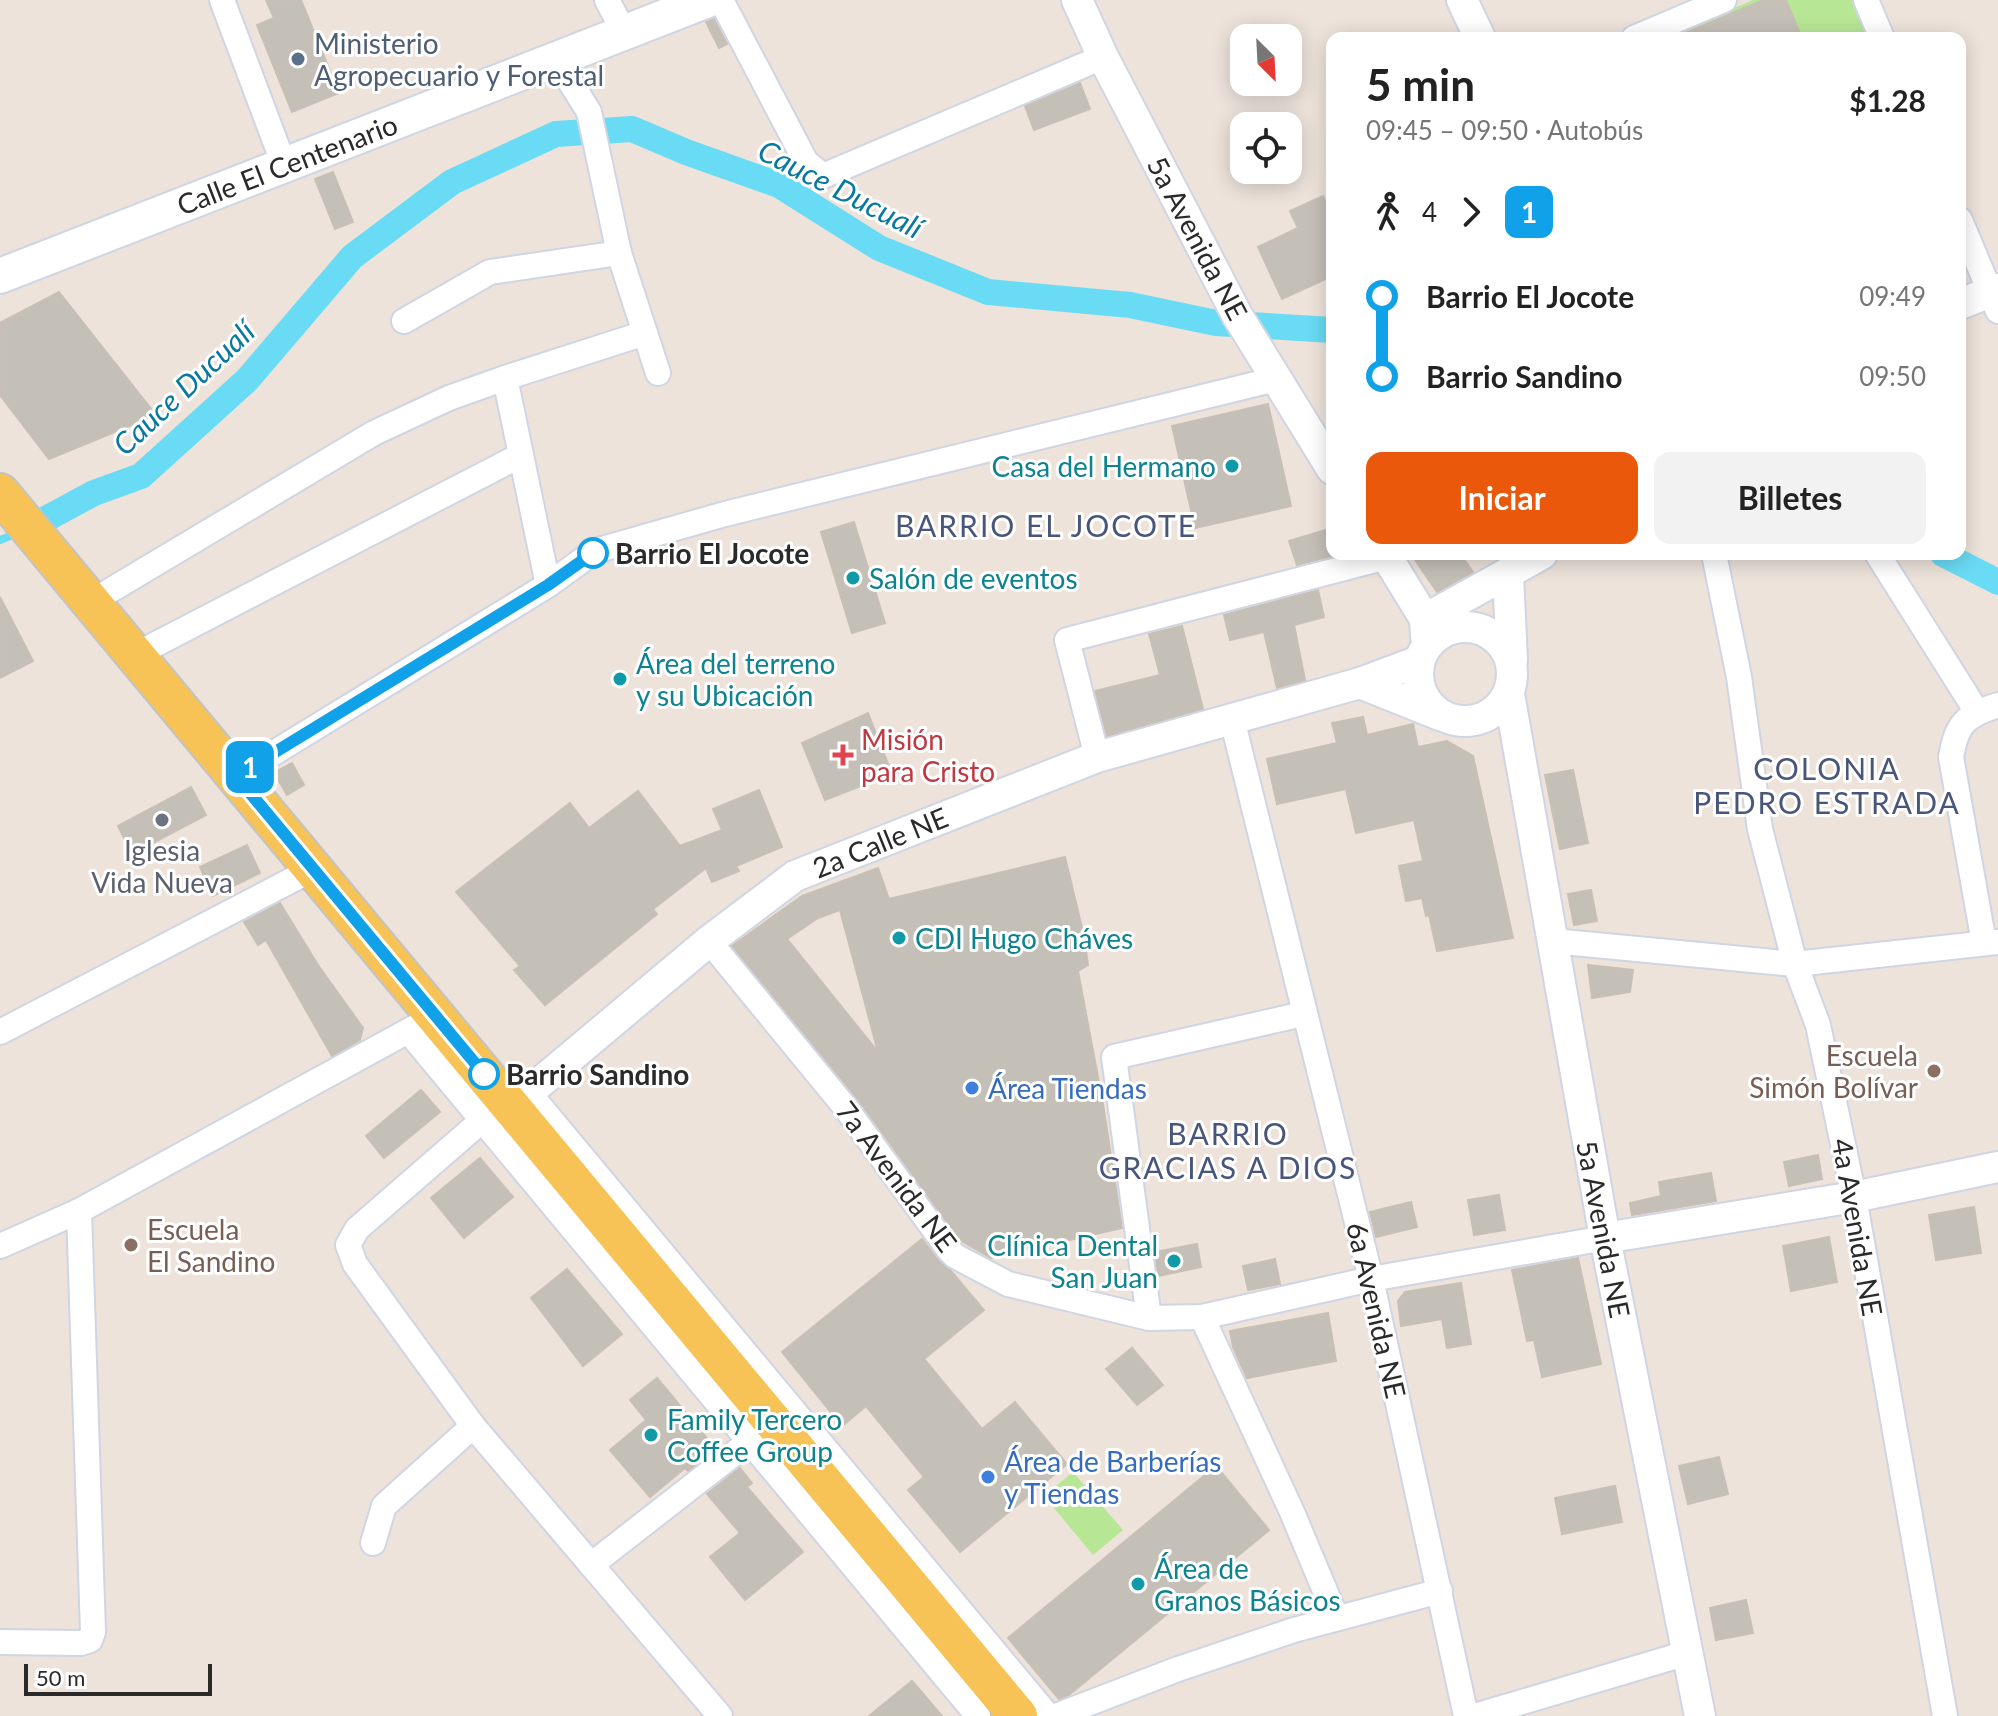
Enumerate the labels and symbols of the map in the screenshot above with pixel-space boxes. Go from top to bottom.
north arrow [1230,24,1302,96]
place label: Ministerio Agropecuario y Forestal [314,26,604,92]
marker: Ministerio Agropecuario y Forestal [289,50,307,68]
street label: Calle El Centenario [172,106,402,222]
water label: Cauce Ducualí [753,131,931,246]
street label: 5a Avenida NE [1141,151,1255,325]
water label: Cauce Ducualí [105,311,263,462]
place label: Casa del Hermano [992,449,1216,483]
marker: Casa del Hermano [1223,457,1241,475]
district label: BARRIO EL JOCOTE [895,507,1197,543]
place label: Barrio El Jocote [615,536,809,570]
marker: Barrio El Jocote [578,538,608,568]
place label: Salón de eventos [869,561,1078,595]
marker: Salón de eventos [844,569,862,587]
place label: Área del terreno y su Ubicación [636,646,835,712]
marker: Área del terreno y su Ubicación [611,670,629,688]
place label: Misión para Cristo [861,722,995,788]
line badge: 1 [224,741,276,793]
marker: Misión para Cristo [832,744,854,766]
district label: COLONIA PEDRO ESTRADA [1693,750,1961,820]
street label: 2a Calle NE [807,800,953,884]
marker: Iglesia Vida Nueva [153,811,171,829]
place label: Iglesia Vida Nueva [91,833,233,899]
place label: CDI Hugo Cháves [915,921,1133,955]
marker: CDI Hugo Cháves [890,929,908,947]
place label: Escuela Simón Bolívar [1749,1038,1918,1104]
place label: Barrio Sandino [506,1057,689,1091]
marker: Barrio Sandino [469,1059,499,1089]
marker: Escuela Simón Bolívar [1925,1062,1943,1080]
place label: Área Tiendas [988,1071,1147,1105]
marker: Área Tiendas [963,1079,981,1097]
street label: 7a Avenida NE [829,1094,965,1258]
district label: BARRIO GRACIAS A DIOS [1099,1115,1357,1185]
street label: 4a Avenida NE [1826,1136,1890,1318]
street label: 5a Avenida NE [1570,1138,1638,1320]
place label: Escuela El Sandino [147,1212,275,1278]
street label: 6a Avenida NE [1340,1219,1414,1401]
place label: Clínica Dental San Juan [987,1228,1158,1294]
marker: Escuela El Sandino [122,1236,140,1254]
marker: Clínica Dental San Juan [1165,1252,1183,1270]
place label: Family Tercero Coffee Group [667,1402,842,1468]
marker: Family Tercero Coffee Group [642,1426,660,1444]
place label: Área de Barberías y Tiendas [1004,1444,1221,1510]
marker: Área de Barberías y Tiendas [979,1468,997,1486]
place label: Área de Granos Básicos [1154,1551,1341,1617]
marker: Área de Granos Básicos [1129,1575,1147,1593]
scale bar [24,1660,212,1696]

